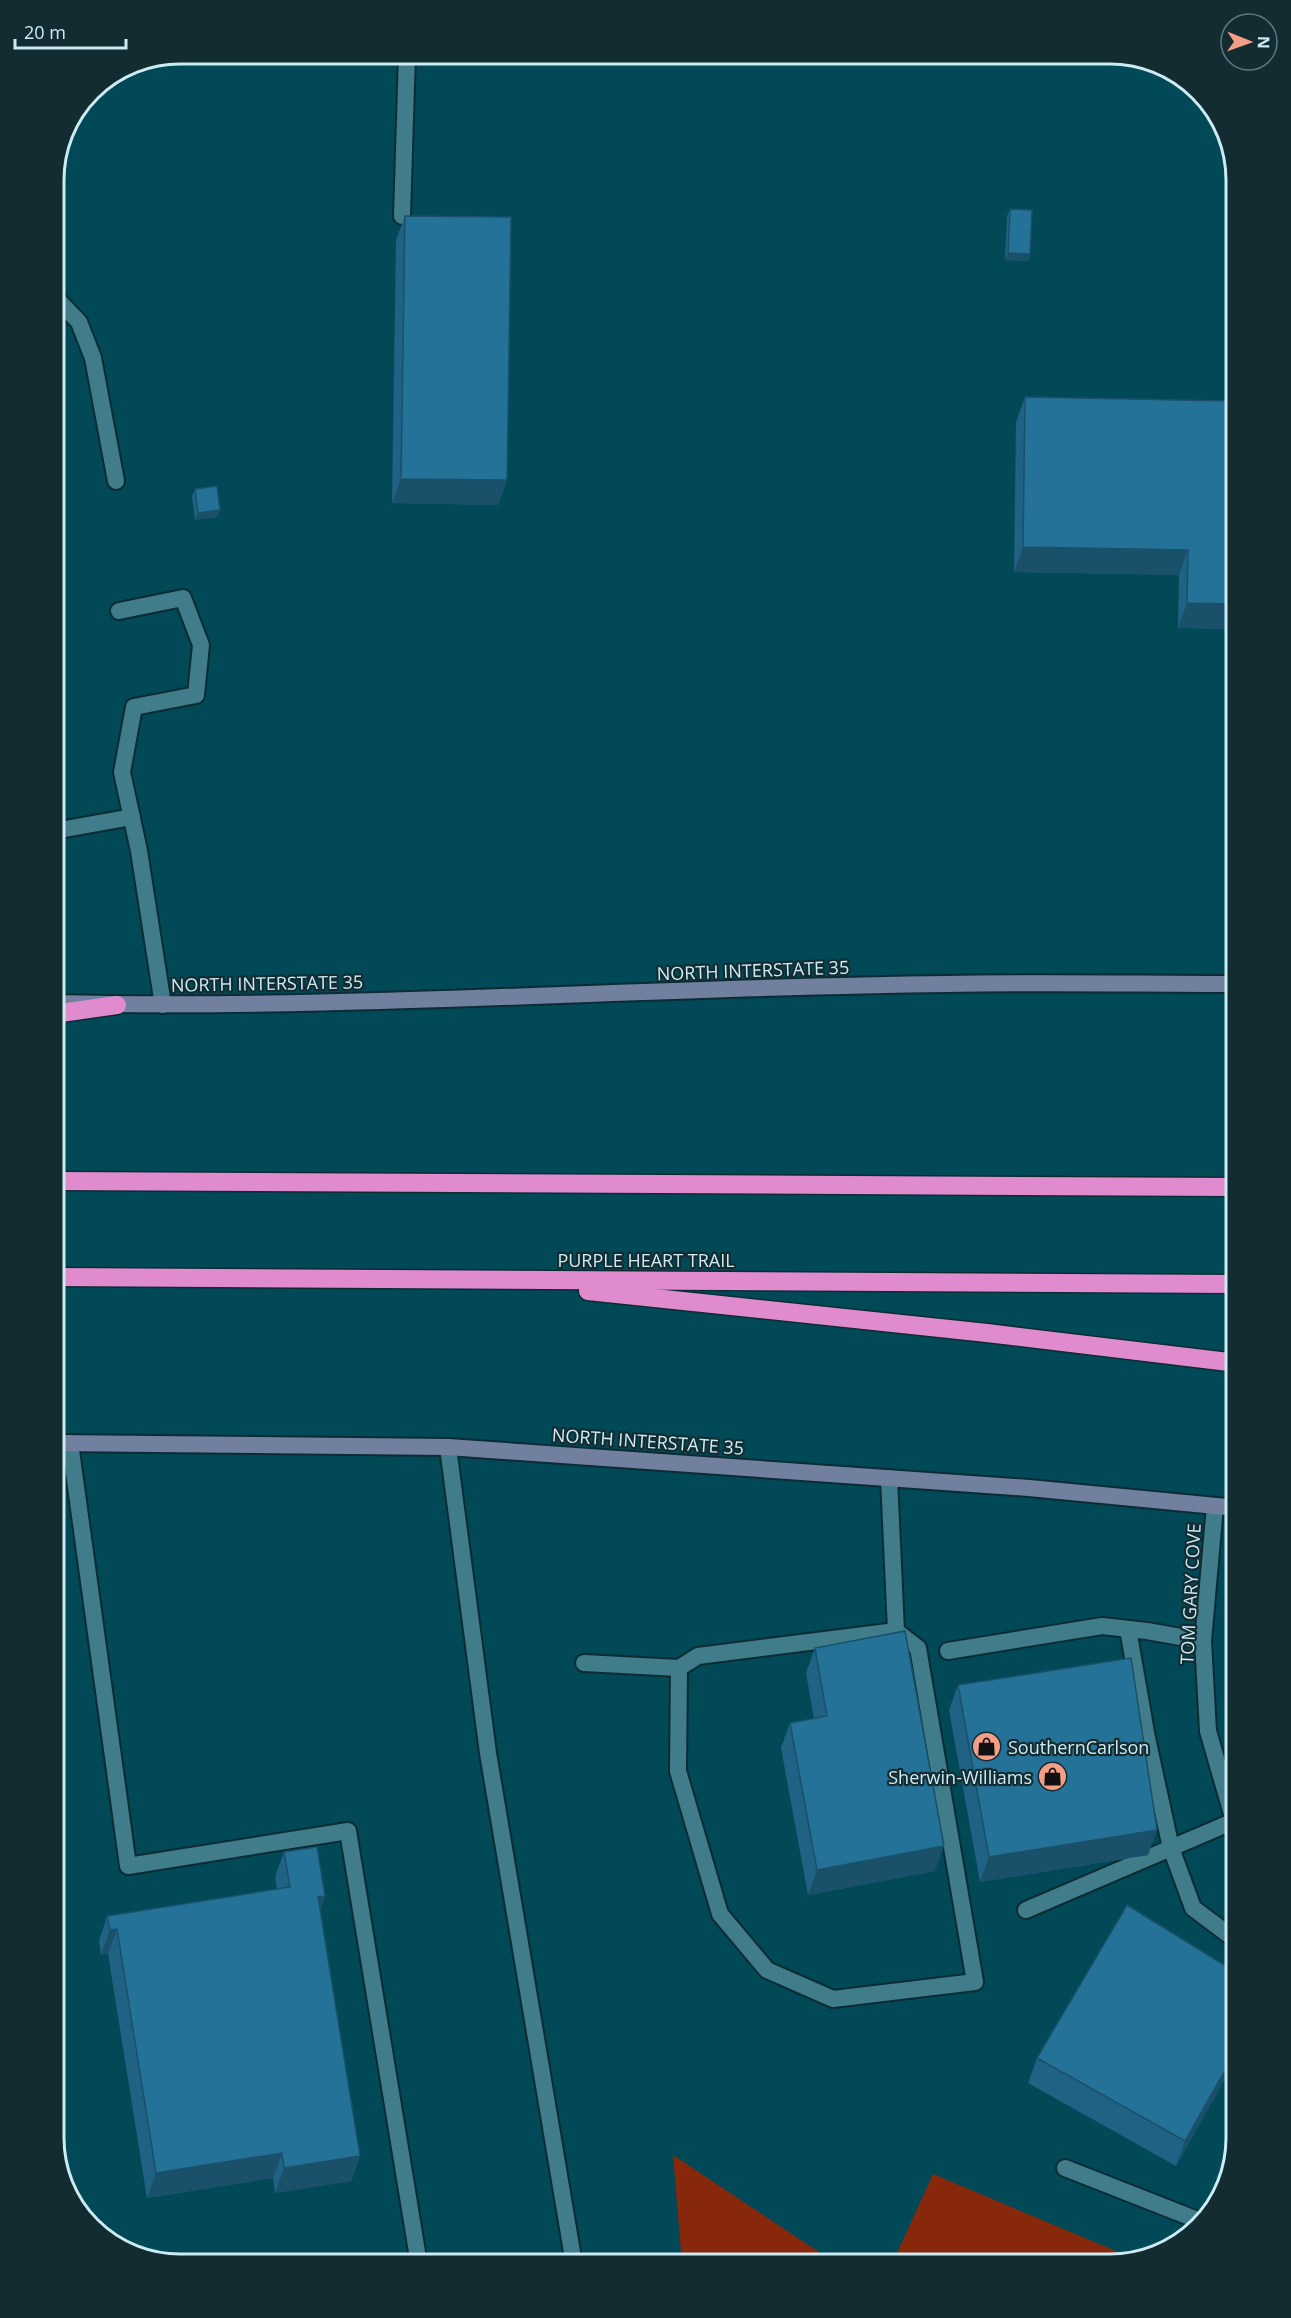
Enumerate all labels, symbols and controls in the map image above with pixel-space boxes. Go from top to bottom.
scale bar [15,12,126,50]
north arrow [1219,12,1279,72]
text: 20 m [24,20,66,44]
text: N [1253,36,1275,49]
street label: NORTH INTERSTATE 35 [656,955,850,985]
street label: NORTH INTERSTATE 35 [171,969,363,997]
street label: PURPLE HEART TRAIL [557,1248,735,1272]
street label: NORTH INTERSTATE 35 [551,1422,745,1460]
street label: TOM GARY COVE [1174,1523,1206,1665]
shop icon: SouthernCarlson [971,1731,1003,1763]
place label: SouthernCarlson [1008,1735,1149,1759]
shop icon: Sherwin-Williams [1037,1761,1069,1793]
place label: Sherwin-Williams [888,1765,1032,1789]

